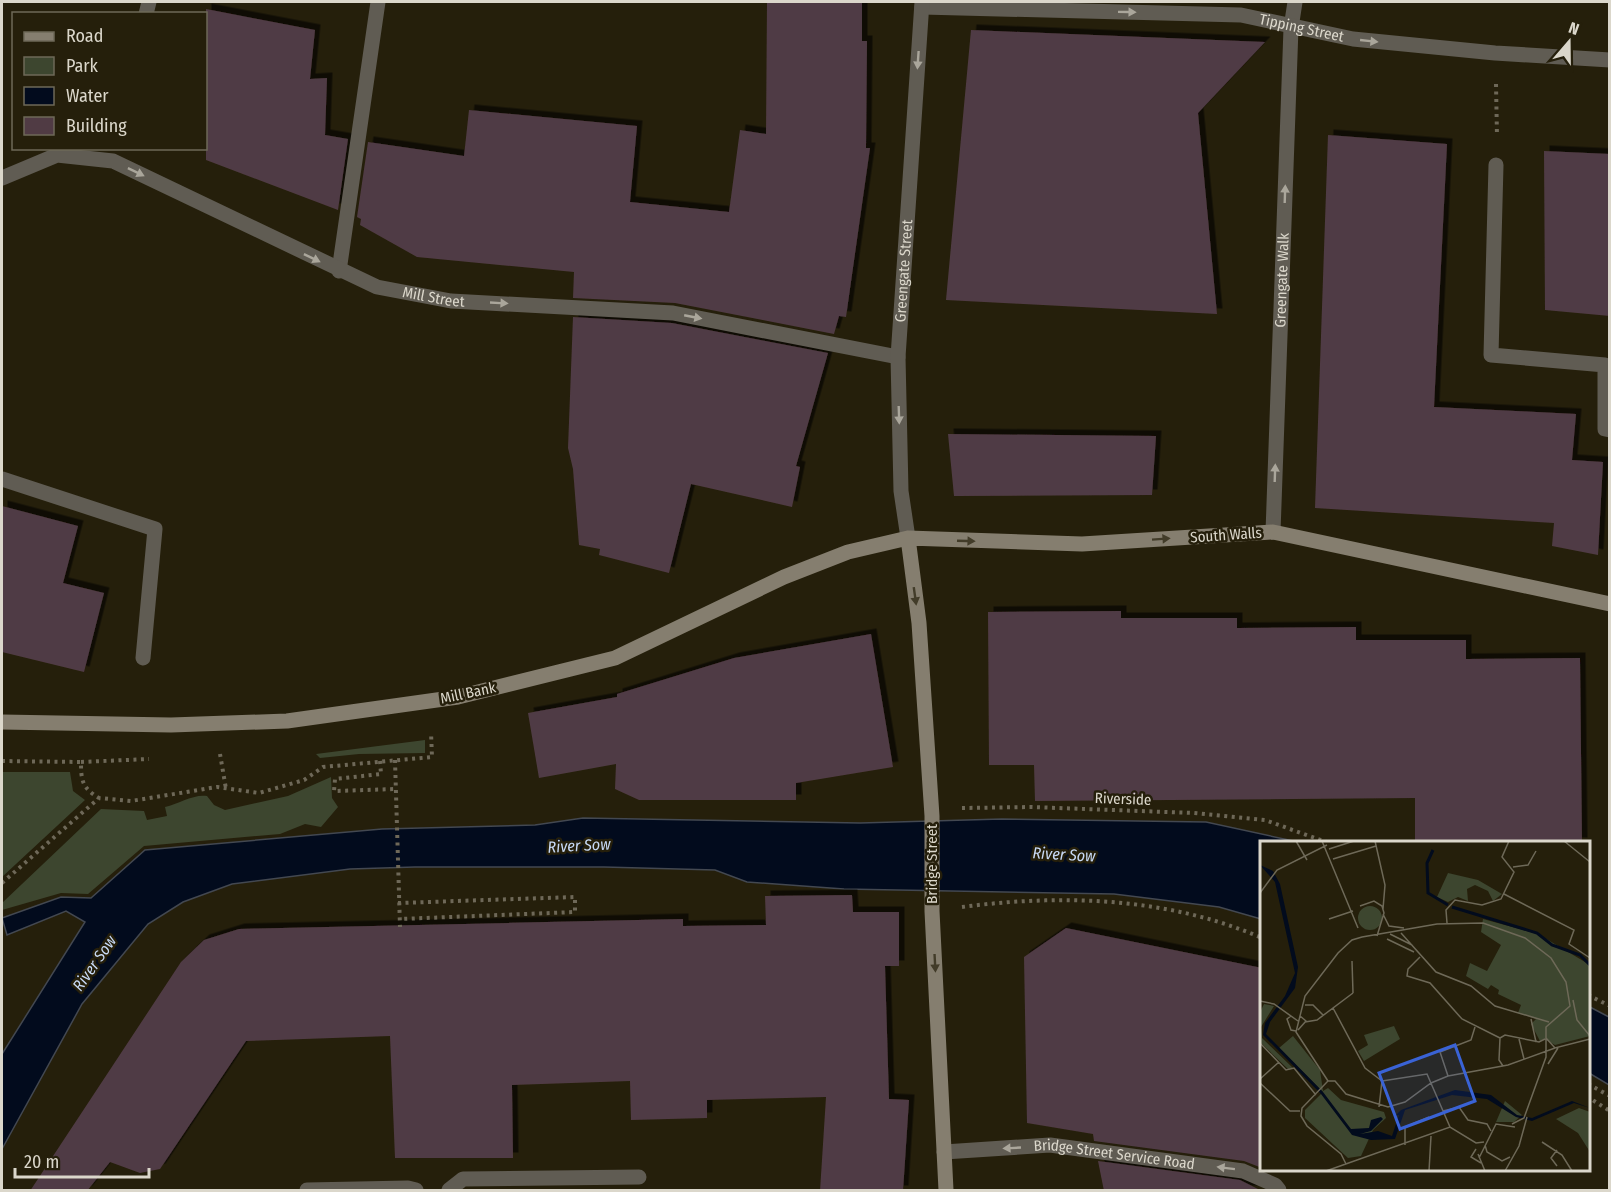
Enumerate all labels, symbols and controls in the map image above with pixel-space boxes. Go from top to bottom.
one-way arrow [1118,8,1137,17]
street label: Tipping Street [1258,10,1346,46]
legend [12,12,207,150]
north arrow [1539,12,1599,72]
text: N [1566,18,1582,39]
text: Road [66,25,103,47]
one-way arrow [1360,36,1379,46]
one-way arrow [913,50,923,69]
text: Park [66,55,99,77]
text: Water [66,85,109,107]
text: Building [66,115,127,137]
one-way arrow [128,168,145,177]
one-way arrow [1280,185,1290,204]
street label: Greengate Street [891,219,916,323]
street label: Greengate Walk [1271,232,1293,328]
one-way arrow [303,253,320,262]
street label: Mill Street [401,283,465,311]
one-way arrow [490,299,509,308]
one-way arrow [684,313,703,322]
one-way arrow [894,406,904,425]
one-way arrow [1271,464,1280,483]
street label: South Walls [1190,524,1262,546]
one-way arrow [1151,534,1170,544]
one-way arrow [957,536,976,545]
one-way arrow [911,587,920,606]
street label: Mill Bank [439,678,497,708]
street label: Riverside [1094,789,1152,809]
street label: Bridge Street [923,824,941,904]
water label: River Sow [547,834,612,857]
inset map [1260,841,1590,1171]
water label: River Sow [1032,843,1097,866]
water label: River Sow [69,931,121,995]
one-way arrow [930,954,939,973]
street label: Bridge Street Service Road [1033,1136,1196,1173]
scale bar [15,1141,148,1179]
one-way arrow [1002,1143,1021,1152]
text: 20 m [24,1151,59,1173]
one-way arrow [1216,1164,1235,1173]

